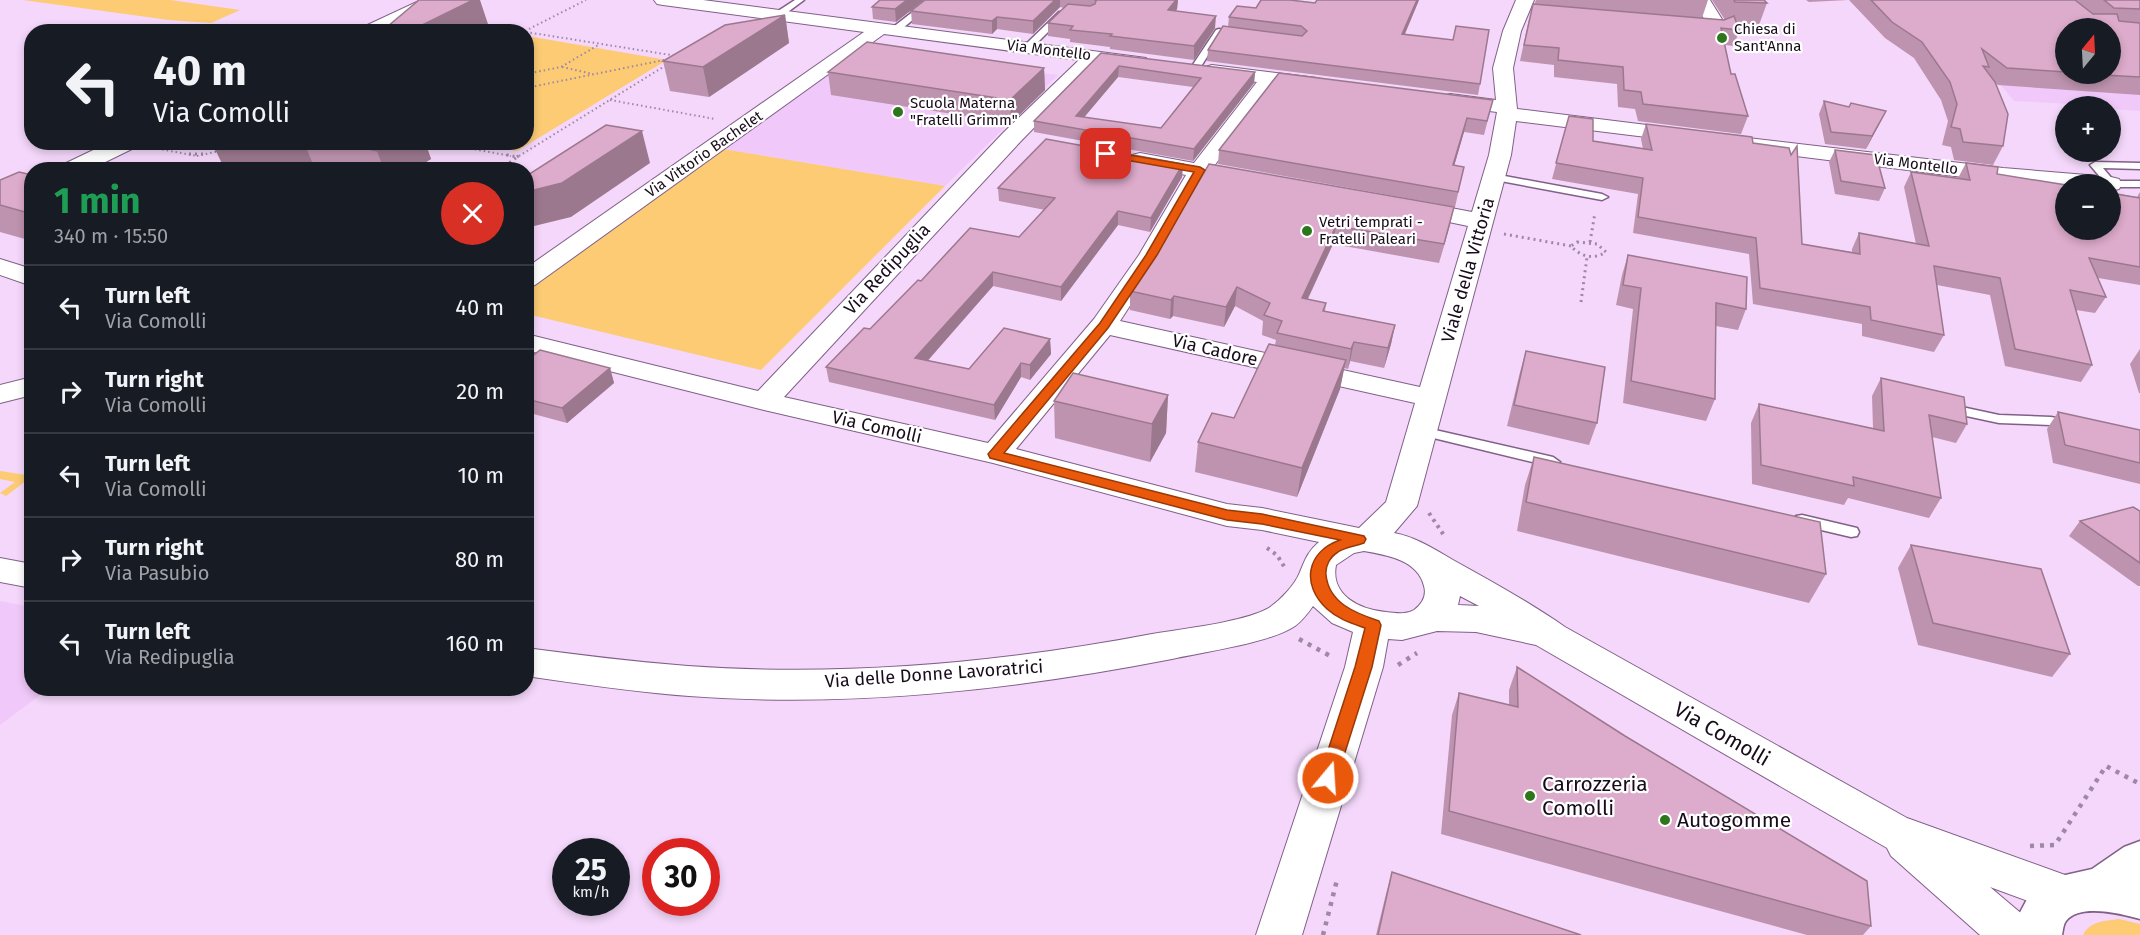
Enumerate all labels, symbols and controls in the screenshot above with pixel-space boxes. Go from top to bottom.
north arrow [2055,18,2121,84]
map controls [2055,18,2121,240]
place label: Chiesa di Sant'Anna [1734,20,1802,55]
marker: Chiesa di Sant'Anna [1715,31,1729,45]
street label: Via Montello [1006,36,1092,64]
text: 40 m [153,46,247,96]
icon: left [54,48,132,126]
place label: Scuola Materna "Fratelli Grimm" [910,94,1018,129]
button: + [2055,96,2121,162]
text: Via Comolli [153,97,290,129]
marker: Scuola Materna "Fratelli Grimm" [891,105,905,119]
street label: Via Vittorio Bachelet [642,107,766,201]
pin [1080,128,1131,179]
icon: arrive [1089,137,1122,170]
street label: Via Montello [1873,150,1959,178]
button: − [2055,174,2121,240]
text: 1 min [54,179,141,223]
button: close [441,182,504,245]
street label: Viale della Vittoria [1437,195,1499,345]
place label: Vetri temprati - Fratelli Paleari [1319,213,1423,248]
street label: Via Redipuglia [839,219,935,319]
text: 340 m · 15:50 [54,224,168,248]
marker: Vetri temprati - Fratelli Paleari [1300,224,1314,238]
text: Turn left [105,282,190,309]
icon: left [54,291,87,324]
text: 40 m [455,294,504,321]
text: Via Comolli [105,309,207,333]
street label: Via Cadore [1170,330,1260,370]
text: Turn right [105,366,204,393]
icon: right [54,375,87,408]
text: 20 m [456,378,504,405]
text: Via Comolli [105,393,207,417]
street label: Via Comolli [830,406,924,448]
text: Turn left [105,450,190,477]
icon: left [54,459,87,492]
text: 10 m [458,462,504,489]
text: Via Comolli [105,477,207,501]
text: Turn right [105,534,204,561]
icon: right [54,543,87,576]
text: 80 m [455,546,504,573]
text: Via Pasubio [105,561,209,585]
text: Turn left [105,618,190,645]
icon: left [54,627,87,660]
text: 160 m [446,630,504,657]
text: Via Redipuglia [105,645,235,669]
street label: Via delle Donne Lavoratrici [824,655,1044,693]
street label: Via Comolli [1669,696,1775,772]
position arrow [1296,746,1360,810]
place label: Carrozzeria Comolli [1542,771,1648,821]
marker: Carrozzeria Comolli [1523,789,1537,803]
place label: Autogomme [1677,807,1791,833]
marker: Autogomme [1658,813,1672,827]
speed limit sign: 30 [642,838,720,916]
text: 25 [575,852,607,888]
text: km/h [572,883,610,901]

